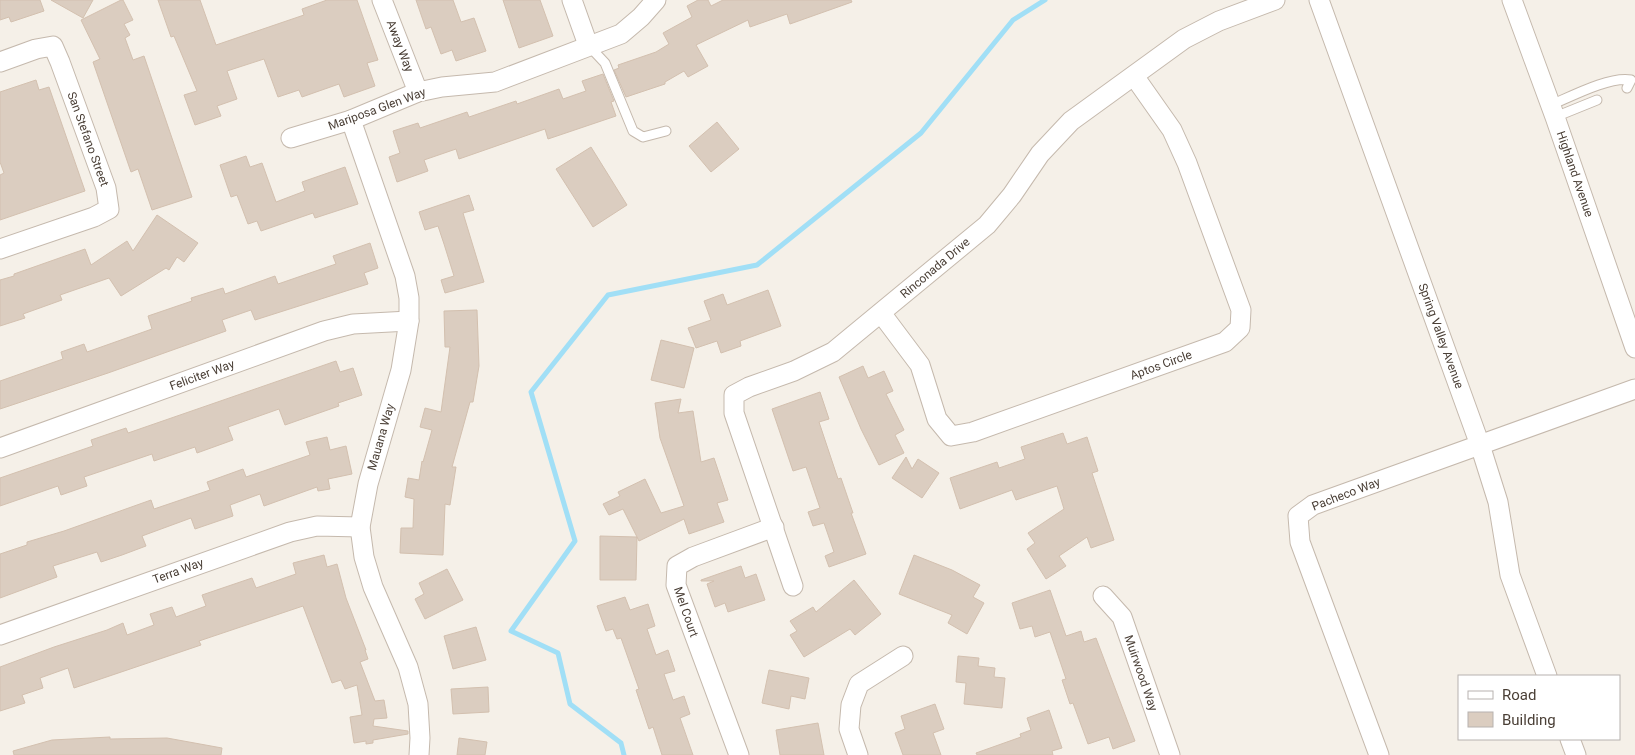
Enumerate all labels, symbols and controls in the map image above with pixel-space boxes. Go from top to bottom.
street label: Away Way [384,18,416,74]
street label: Mariposa Glen Way [326,85,428,133]
street label: San Stefano Street [64,90,112,188]
street label: Highland Avenue [1554,129,1596,219]
street label: Rinconada Drive [897,235,973,301]
street label: Spring Valley Avenue [1415,281,1467,391]
street label: Aptos Circle [1128,347,1194,383]
street label: Feliciter Way [168,357,237,393]
street label: Mauana Way [365,402,397,472]
street label: Pacheco Way [1310,474,1382,513]
street label: Terra Way [151,555,206,587]
street label: Mel Court [671,585,701,639]
street label: Muirwood Way [1121,633,1161,713]
legend [1458,675,1620,740]
text: Road [1502,686,1536,704]
text: Building [1502,711,1556,729]

